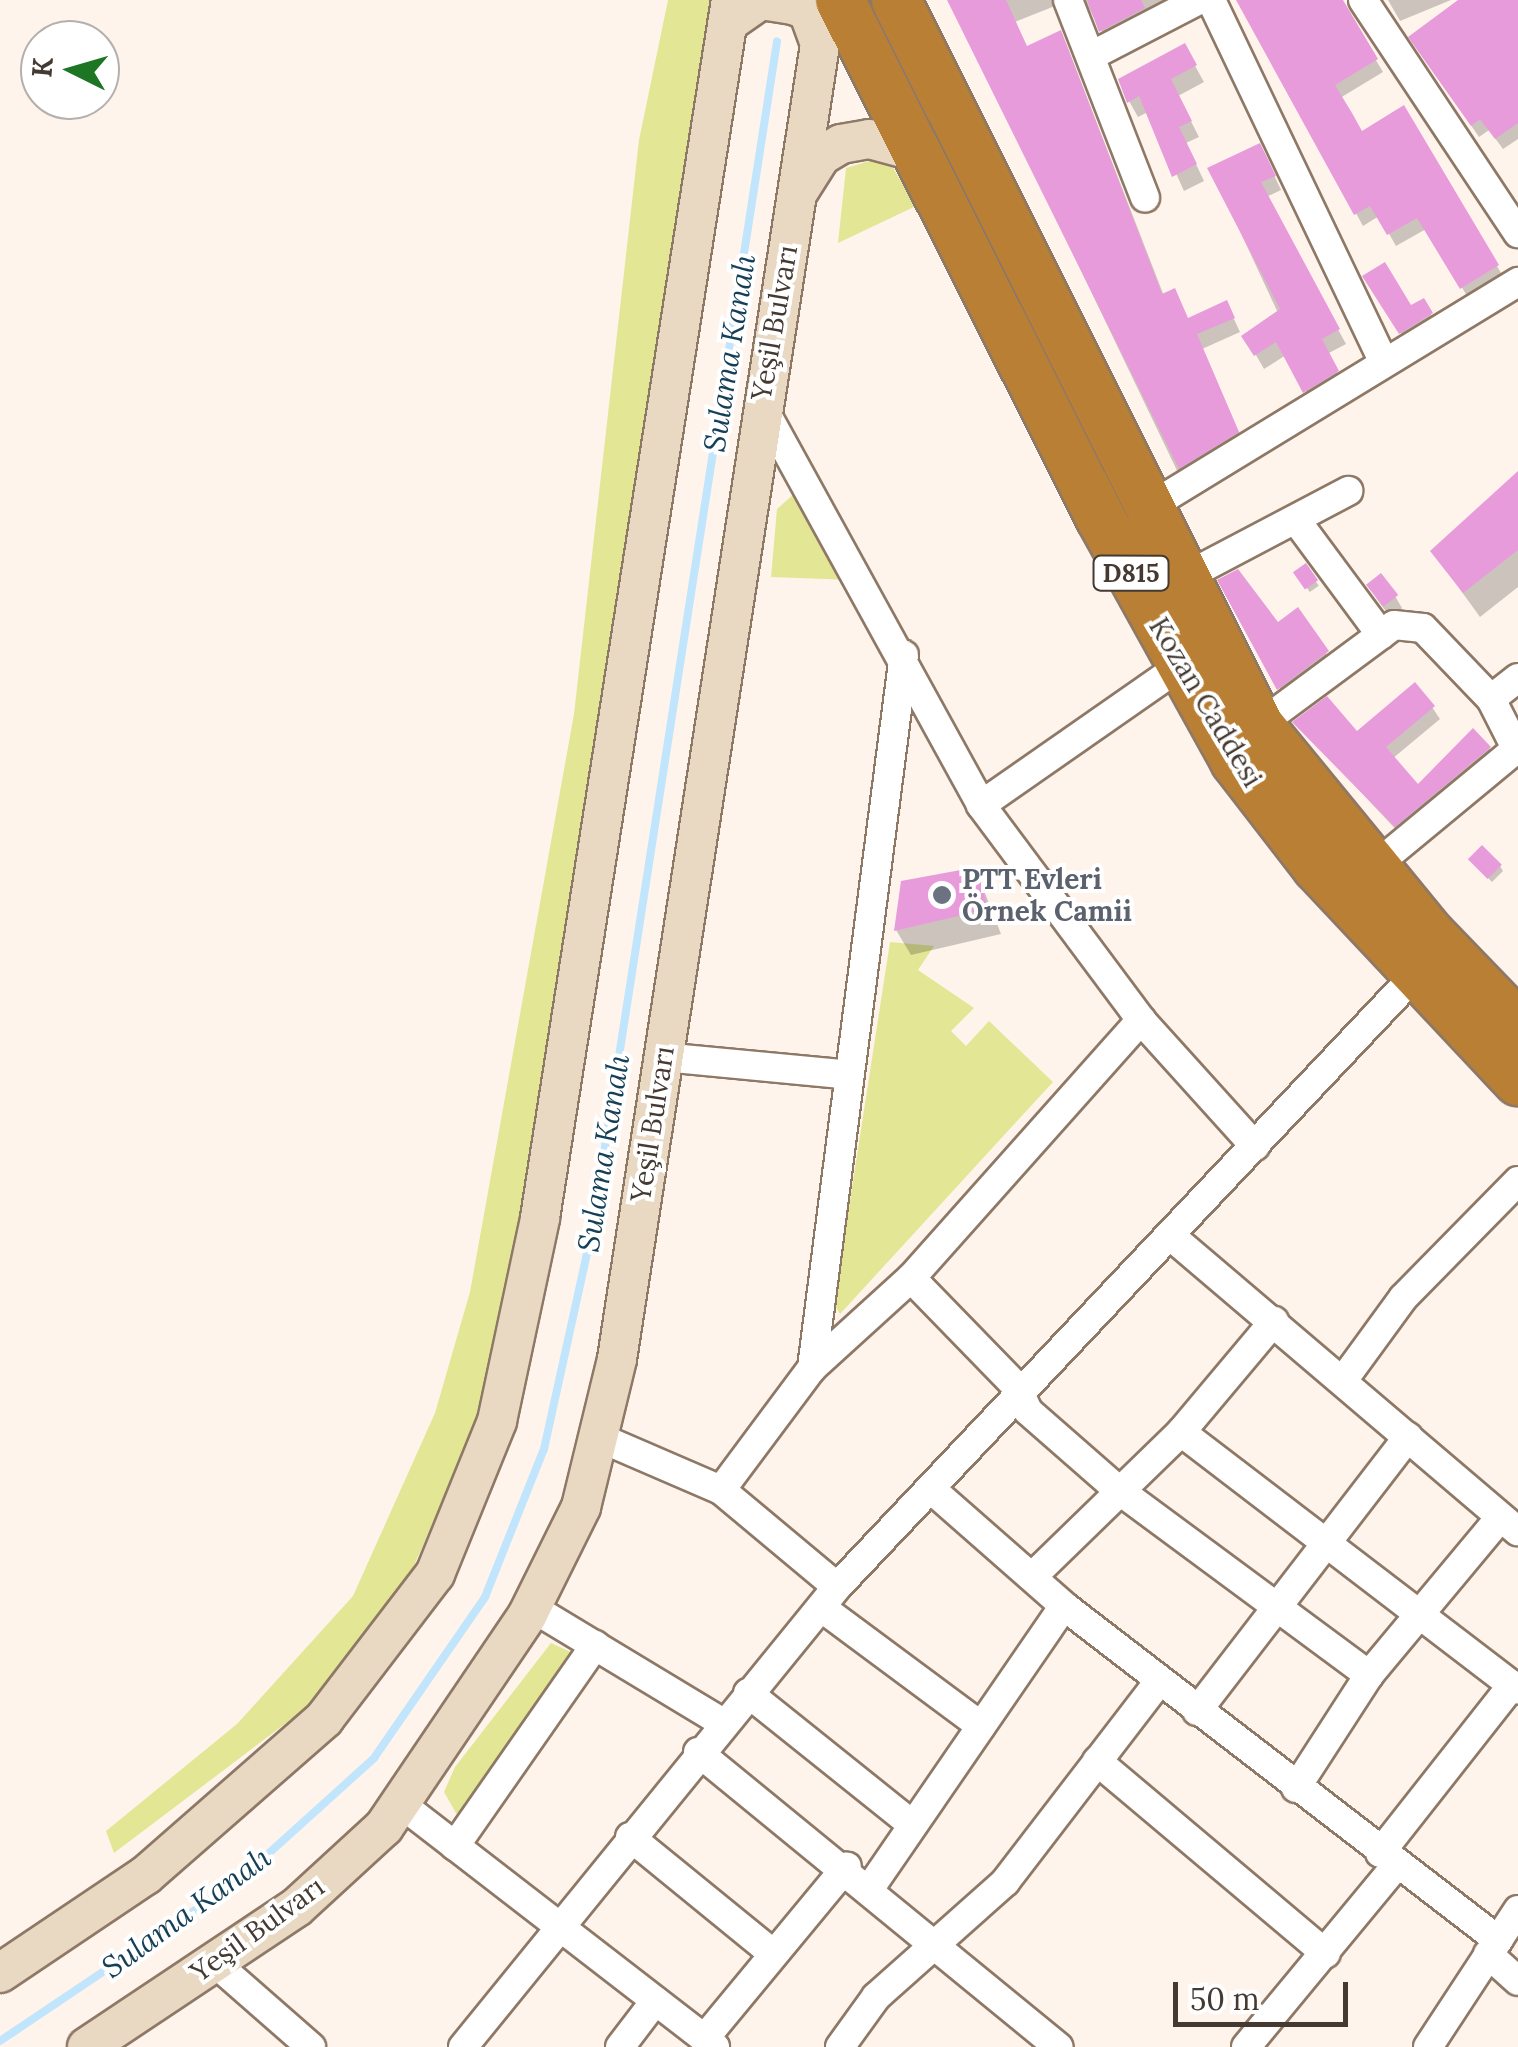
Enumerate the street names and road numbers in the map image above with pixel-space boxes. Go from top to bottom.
street label: Yeşil Bulvarı [744,243,804,403]
road number: D815 [1091,553,1171,593]
street label: Kozan Caddesi [1142,611,1270,793]
street label: Yeşil Bulvarı [623,1044,681,1204]
street label: Yeşil Bulvarı [184,1869,330,1989]

